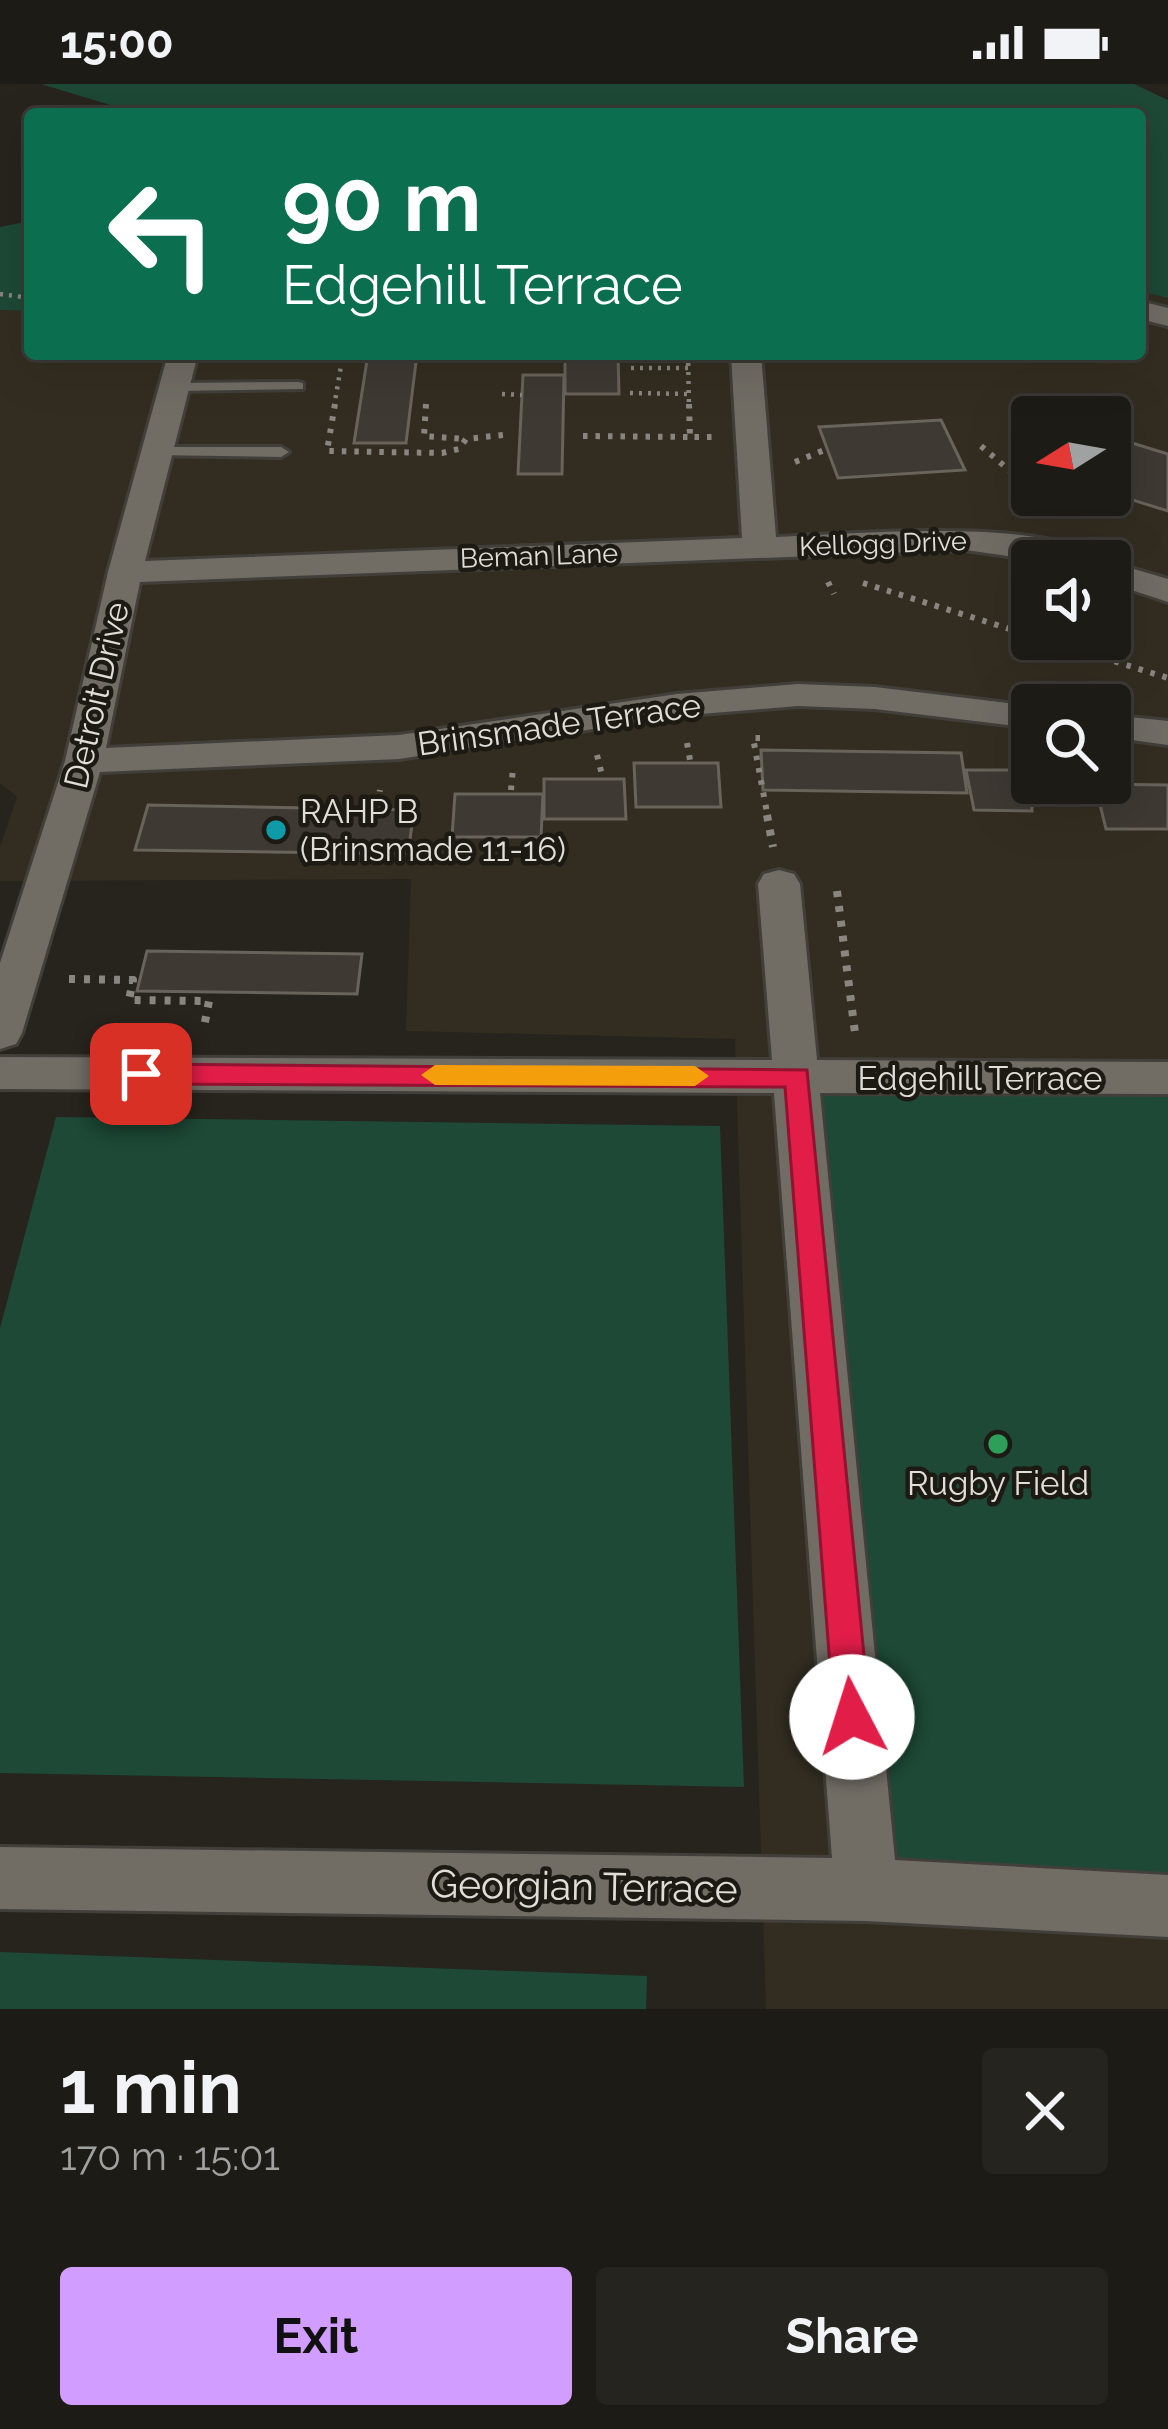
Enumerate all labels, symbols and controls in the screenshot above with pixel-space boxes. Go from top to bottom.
text: 15:00 [60,16,174,69]
text: 90 m [282,152,481,251]
icon: left [84,156,240,312]
text: Edgehill Terrace [282,253,683,317]
north arrow [1011,396,1131,516]
map controls [1011,396,1131,804]
street label: Kellogg Drive [799,525,968,562]
street label: Beman Lane [459,537,619,574]
button: sound [1011,540,1131,660]
street label: Detroit Drive [56,598,137,792]
button: search [1011,684,1131,804]
street label: Brinsmade Terrace [415,685,703,764]
place label: RAHP B (Brinsmade 11-16) [300,792,566,869]
marker: RAHP B (Brinsmade 11-16) [263,817,289,843]
pin [90,1023,192,1125]
icon: arrive [108,1041,174,1107]
street label: Edgehill Terrace [858,1059,1102,1098]
marker: Rugby Field [985,1431,1011,1457]
place label: Rugby Field [907,1464,1089,1503]
position arrow [789,1654,915,1780]
street label: Georgian Terrace [430,1860,738,1912]
text: 1 min [60,2045,242,2130]
button: close [982,2048,1108,2174]
text: 170 m · 15:01 [60,2133,280,2179]
button: Exit [60,2267,572,2405]
button: Share [596,2267,1108,2405]

